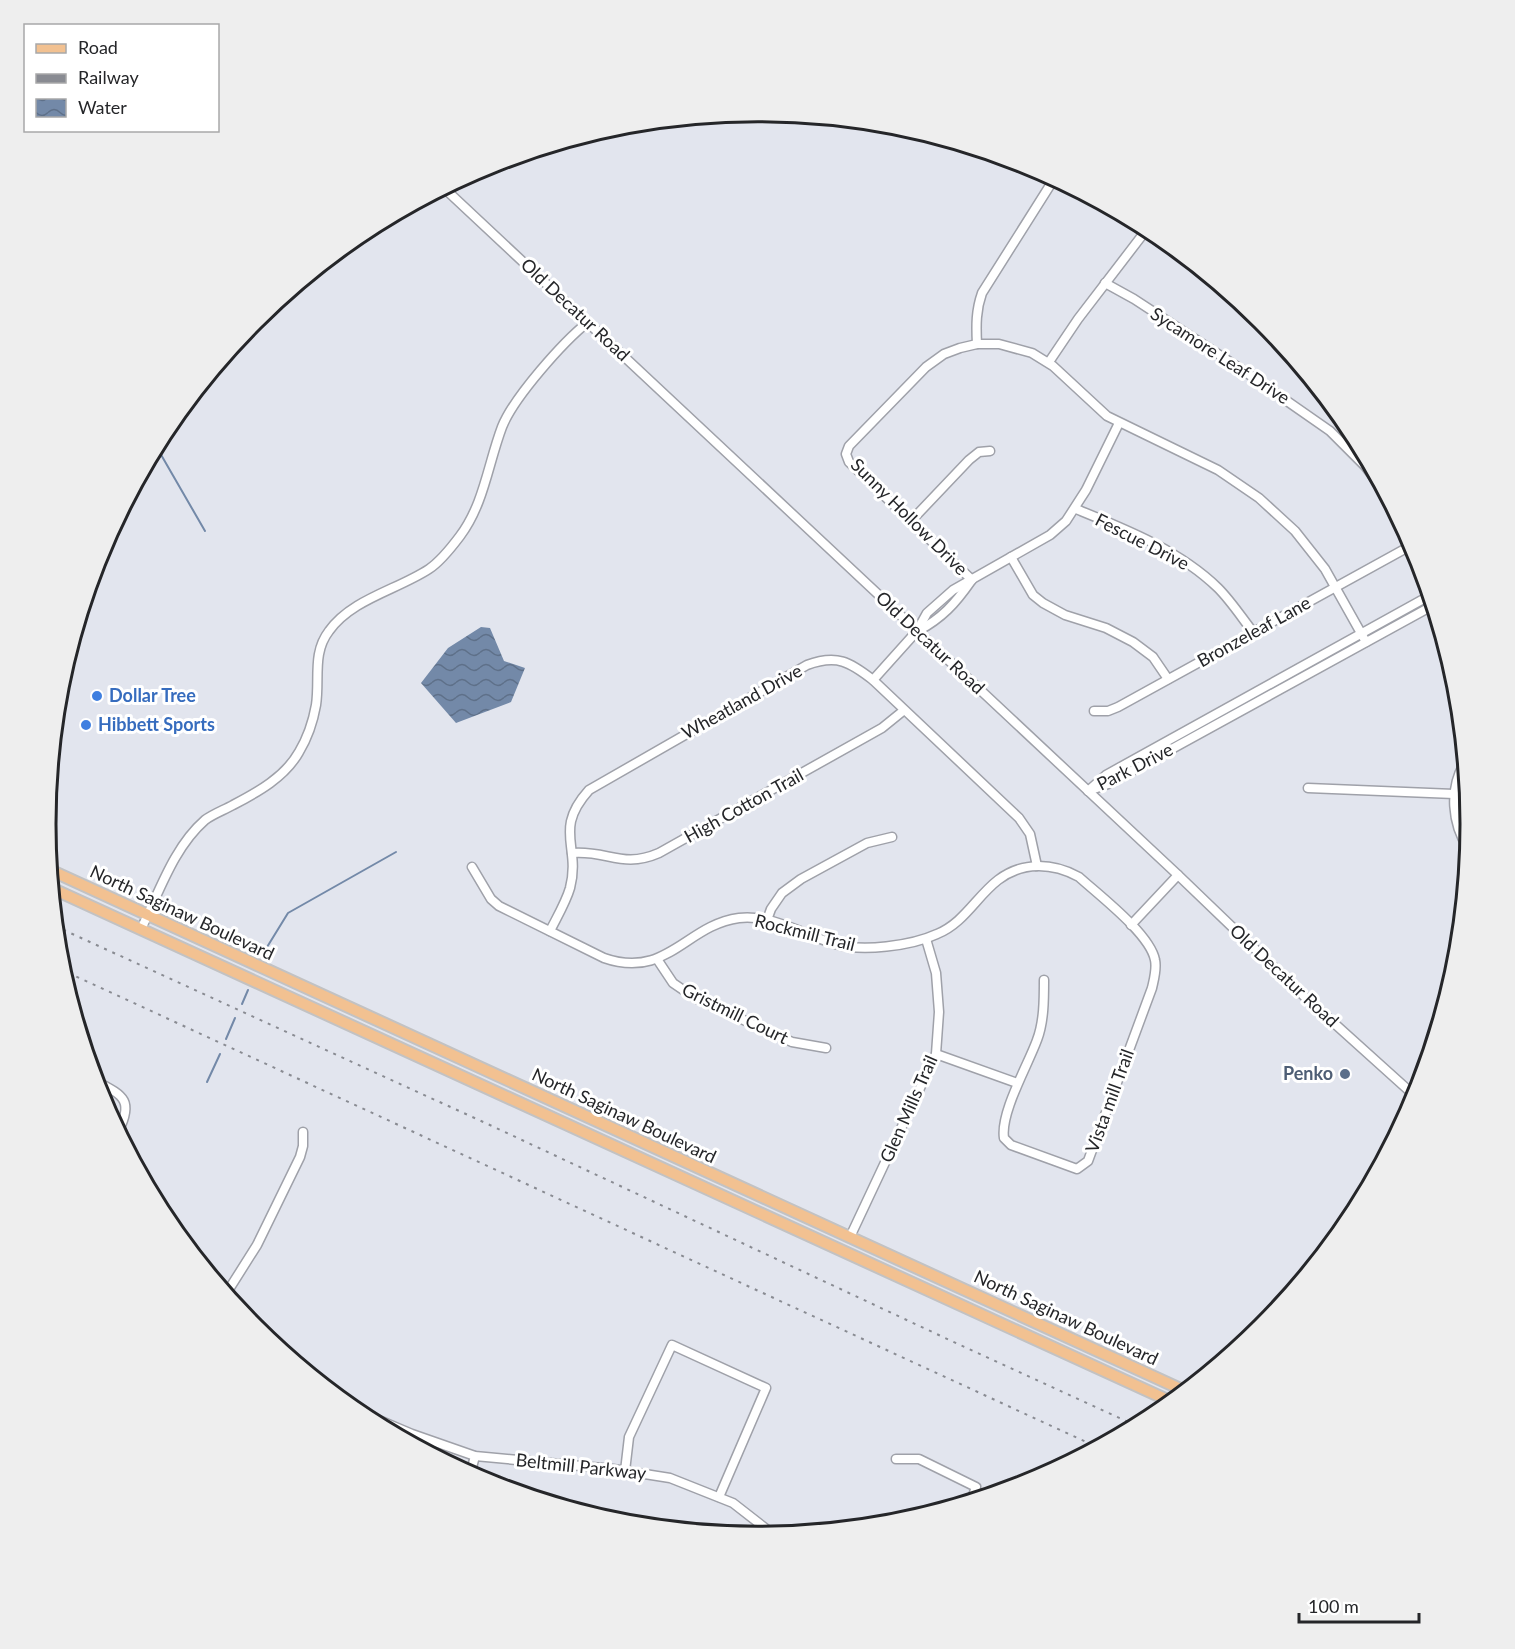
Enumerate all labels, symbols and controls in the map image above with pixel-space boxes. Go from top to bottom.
legend [24,24,219,132]
text: Road [78,36,118,58]
text: Railway [78,66,139,88]
text: Water [78,96,127,118]
street label: Old Decatur Road [517,253,635,365]
street label: Sycamore Leaf Drive [1147,302,1294,408]
street label: Sunny Hollow Drive [847,453,973,579]
street label: Fescue Drive [1092,508,1193,574]
street label: Old Decatur Road [872,586,990,698]
street label: Bronzeleaf Lane [1193,591,1314,671]
street label: Wheatland Drive [677,659,806,743]
place label: Dollar Tree [109,684,196,706]
marker: Dollar Tree [90,689,104,703]
place label: Hibbett Sports [98,713,215,735]
marker: Hibbett Sports [79,718,93,732]
street label: Park Drive [1093,738,1176,795]
street label: High Cotton Trail [680,763,807,847]
street label: North Saginaw Boulevard [87,860,278,964]
street label: Rockmill Trail [753,909,858,955]
street label: Old Decatur Road [1226,919,1344,1031]
street label: Gristmill Court [679,978,793,1049]
street label: Vista mill Trail [1080,1046,1138,1155]
street label: Glen Mills Trail [875,1051,942,1166]
place label: Penko [1283,1062,1333,1084]
street label: North Saginaw Boulevard [529,1063,720,1167]
marker: Penko [1338,1067,1352,1081]
street label: North Saginaw Boulevard [971,1265,1162,1369]
street label: Beltmill Parkway [515,1448,648,1484]
scale bar [1299,1586,1419,1624]
text: 100 m [1308,1595,1359,1617]

